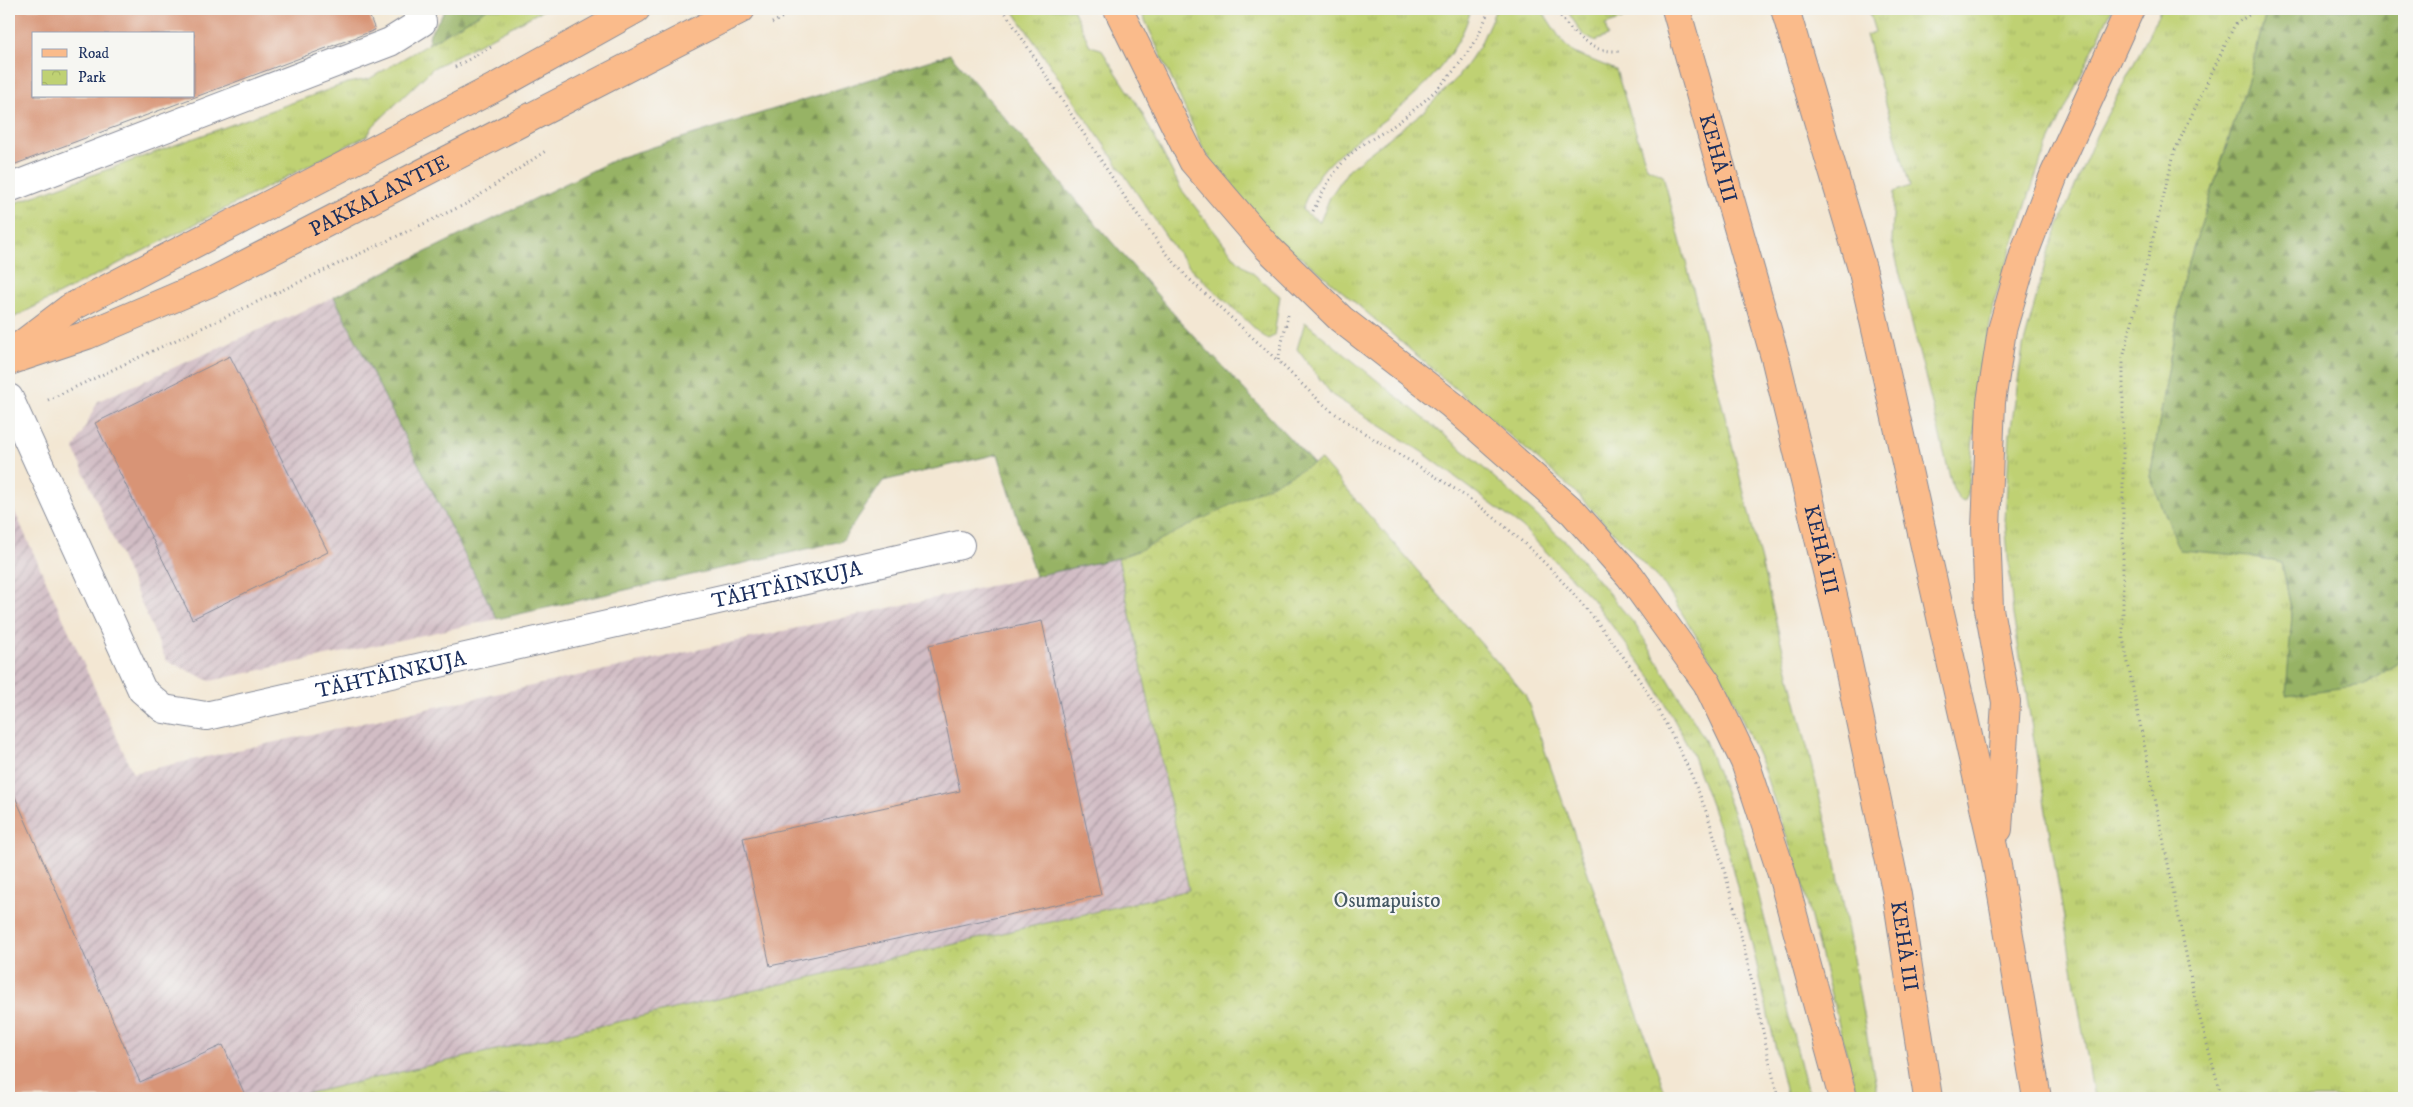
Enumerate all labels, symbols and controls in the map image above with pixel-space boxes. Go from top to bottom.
legend [32,32,195,98]
text: Road [78,44,110,63]
text: Park [78,68,107,87]
street label: KEHÄ III [1692,111,1742,206]
street label: PAKKALANTIE [305,150,454,243]
street label: KEHÄ III [1797,502,1844,597]
street label: TÄHTÄINKUJA [709,556,865,615]
street label: TÄHTÄINKUJA [313,645,469,705]
park label: Osumapuisto [1334,888,1440,914]
street label: KEHÄ III [1884,899,1924,993]

